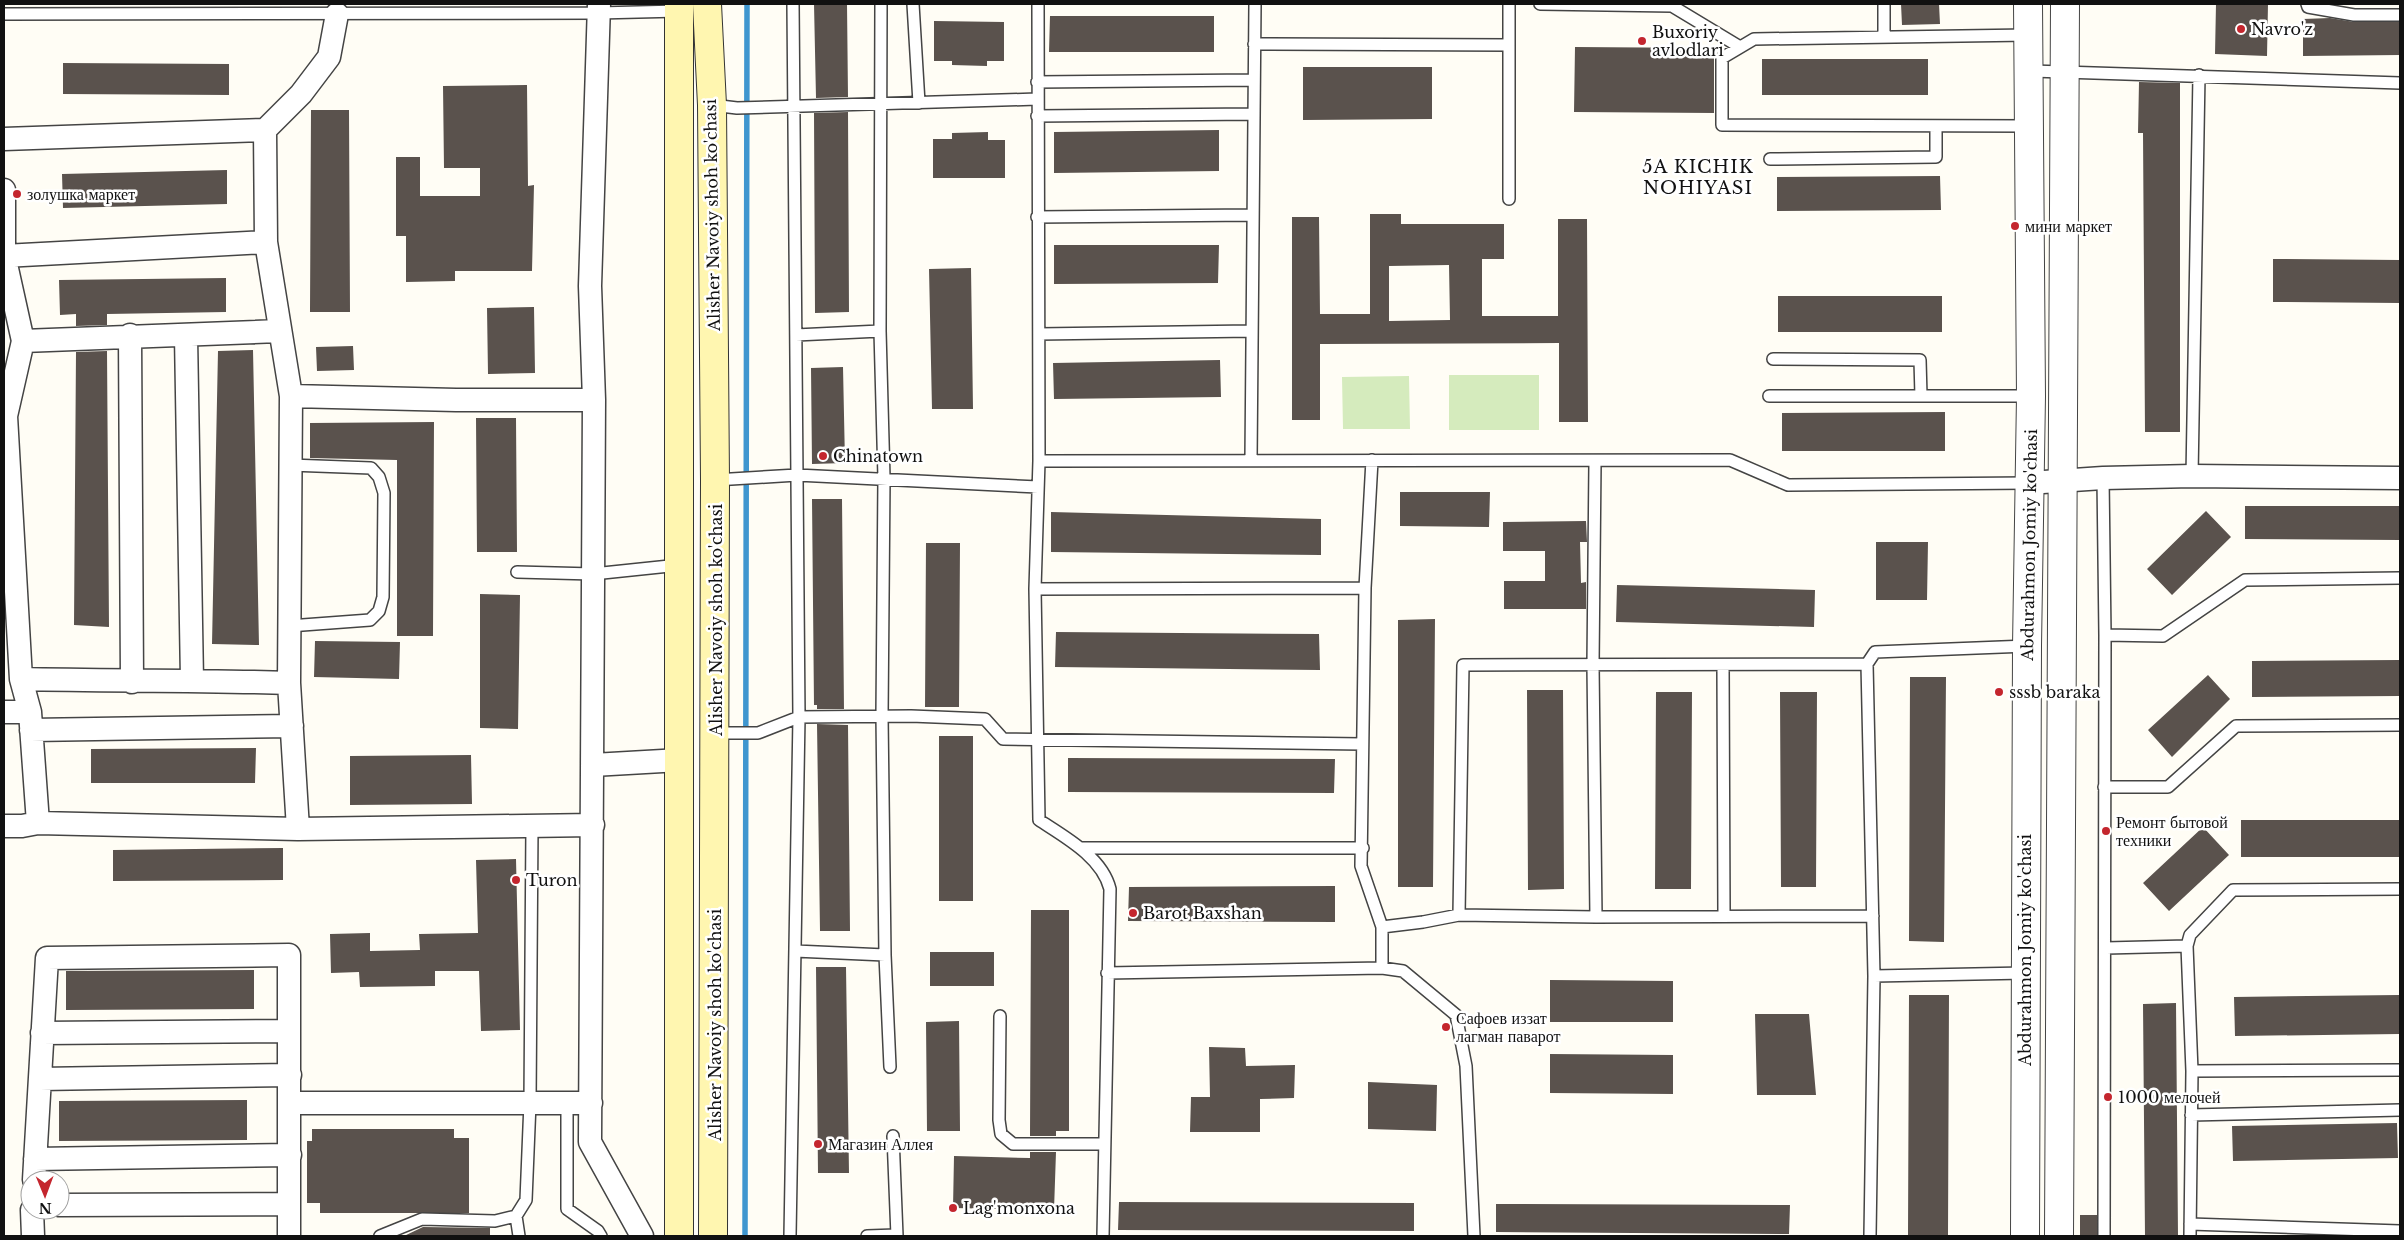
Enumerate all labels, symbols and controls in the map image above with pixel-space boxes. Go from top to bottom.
place label: Navro'z [2251,19,2313,39]
place label: Buxoriy avlodlari [1652,22,1724,60]
marker: Navro'z [2235,23,2247,35]
marker: Buxoriy avlodlari [1636,35,1648,47]
street label: Alisher Navoiy shoh ko'chasi [700,98,724,332]
district label: 5A KICHIK NOHIYASI [1642,156,1754,199]
place label: золушка маркет [27,184,135,204]
marker: золушка маркет [11,188,23,200]
place label: мини маркет [2025,216,2112,236]
marker: мини маркет [2009,220,2021,232]
street label: Abdurahmon Jomiy ko'chasi [2017,428,2041,662]
place label: Chinatown [833,446,923,466]
marker: Chinatown [817,450,829,462]
street label: Alisher Navoiy shoh ko'chasi [706,503,726,737]
place label: sssb baraka [2009,682,2101,702]
marker: sssb baraka [1993,686,2005,698]
place label: Ремонт бытовой техники [2116,812,2228,850]
marker: Ремонт бытовой техники [2100,825,2112,837]
street label: Abdurahmon Jomiy ko'chasi [2015,833,2035,1067]
place label: Turon [526,870,578,890]
marker: Turon [510,874,522,886]
place label: Barot Baxshan [1143,903,1262,923]
marker: Barot Baxshan [1127,907,1139,919]
street label: Alisher Navoiy shoh ko'chasi [705,908,725,1142]
place label: Сафоев иззат лагман паварот [1456,1008,1561,1046]
marker: Сафоев иззат лагман паварот [1440,1021,1452,1033]
place label: 1000 мелочей [2118,1087,2221,1107]
marker: 1000 мелочей [2102,1091,2114,1103]
place label: Магазин Аллея [828,1134,934,1154]
marker: Магазин Аллея [812,1138,824,1150]
north arrow [20,1170,70,1220]
place label: Lag'monxona [963,1198,1075,1218]
text: N [38,1199,52,1217]
marker: Lag'monxona [947,1202,959,1214]

